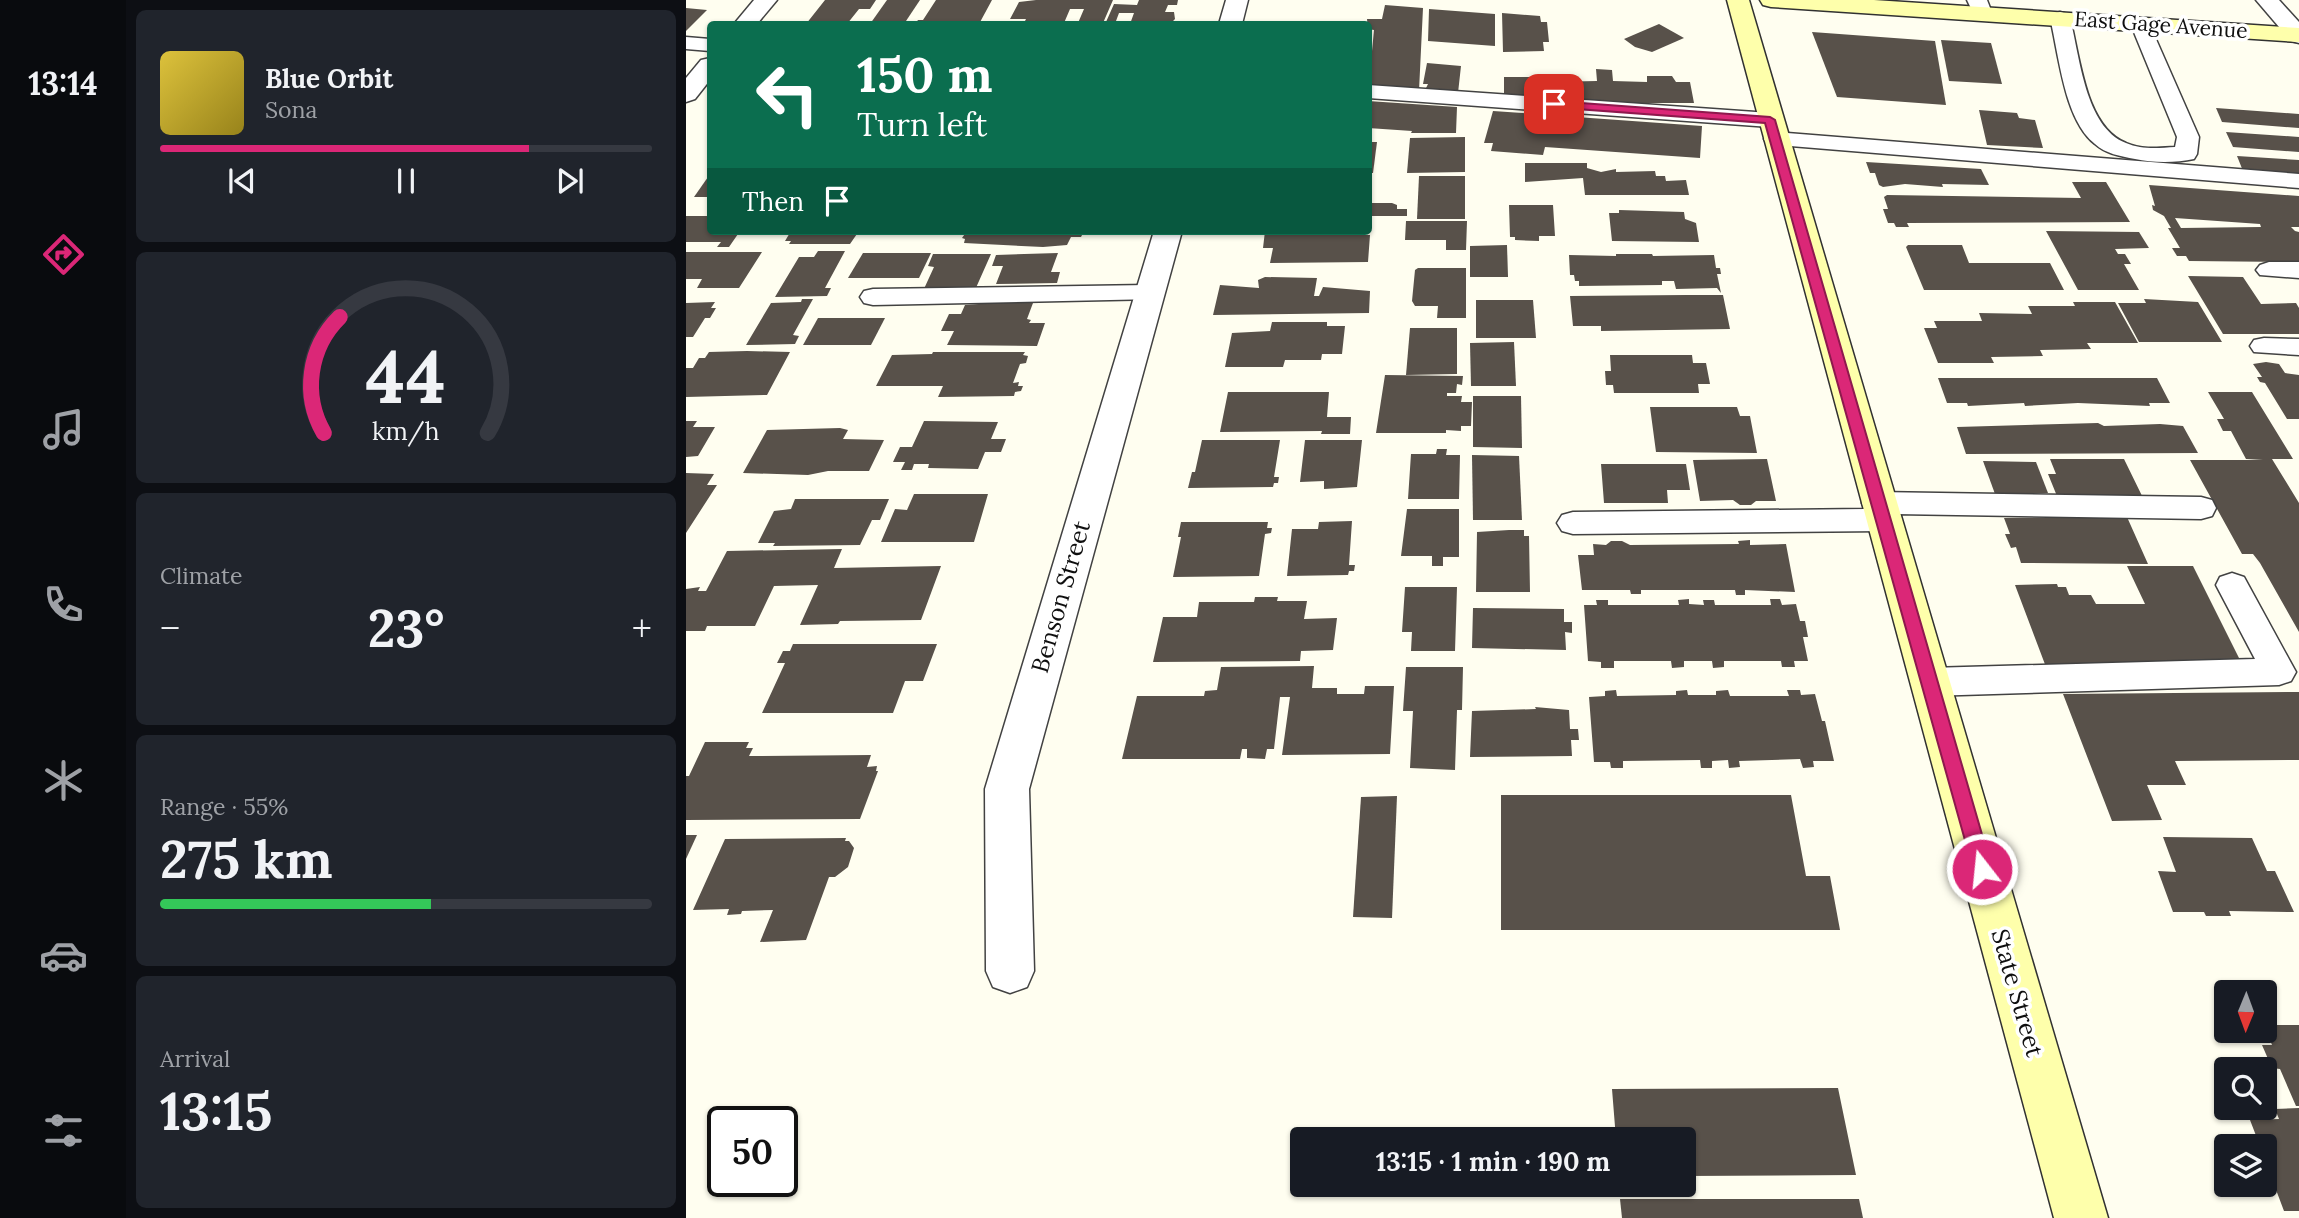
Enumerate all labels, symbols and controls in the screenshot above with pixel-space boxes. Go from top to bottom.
street label: East Gage Avenue [2073,5,2249,44]
text: 150 m [857,43,993,105]
icon: left [742,49,833,140]
text: Blue Orbit [265,62,393,95]
text: 13:14 [28,63,98,104]
pin [1524,74,1584,134]
icon: arrive [1535,85,1573,123]
text: Sona [265,95,317,124]
text: Turn left [857,104,987,145]
icon: previous [223,162,261,200]
icon: pause [387,162,425,200]
icon: next [551,162,589,200]
icon: arrive [818,182,856,220]
text: Then [742,185,804,218]
icon: directions [39,230,88,279]
text: 44 [366,331,446,424]
icon: music [39,405,88,454]
text: km/h [372,415,440,447]
street label: Benson Street [1024,517,1097,676]
text: Climate [160,561,242,590]
icon: phone [39,580,88,629]
text: 23° [368,595,444,661]
text: − [160,604,180,652]
text: + [632,604,652,652]
icon: climate [39,756,88,805]
text: Range · 55% [160,792,288,821]
text: 275 km [160,826,333,892]
position arrow [1945,832,2019,906]
street label: State Street [1984,925,2051,1061]
icon: car [39,931,88,980]
north arrow [2214,980,2277,1043]
map controls [2214,980,2277,1197]
text: Arrival [160,1044,230,1073]
button: search [2214,1057,2277,1120]
text: 13:15 [160,1078,272,1144]
icon: filters [39,1106,88,1155]
speed limit sign: 50 [707,1106,798,1197]
button: layers [2214,1134,2277,1197]
text: 13:15 · 1 min · 190 m [1376,1145,1610,1178]

